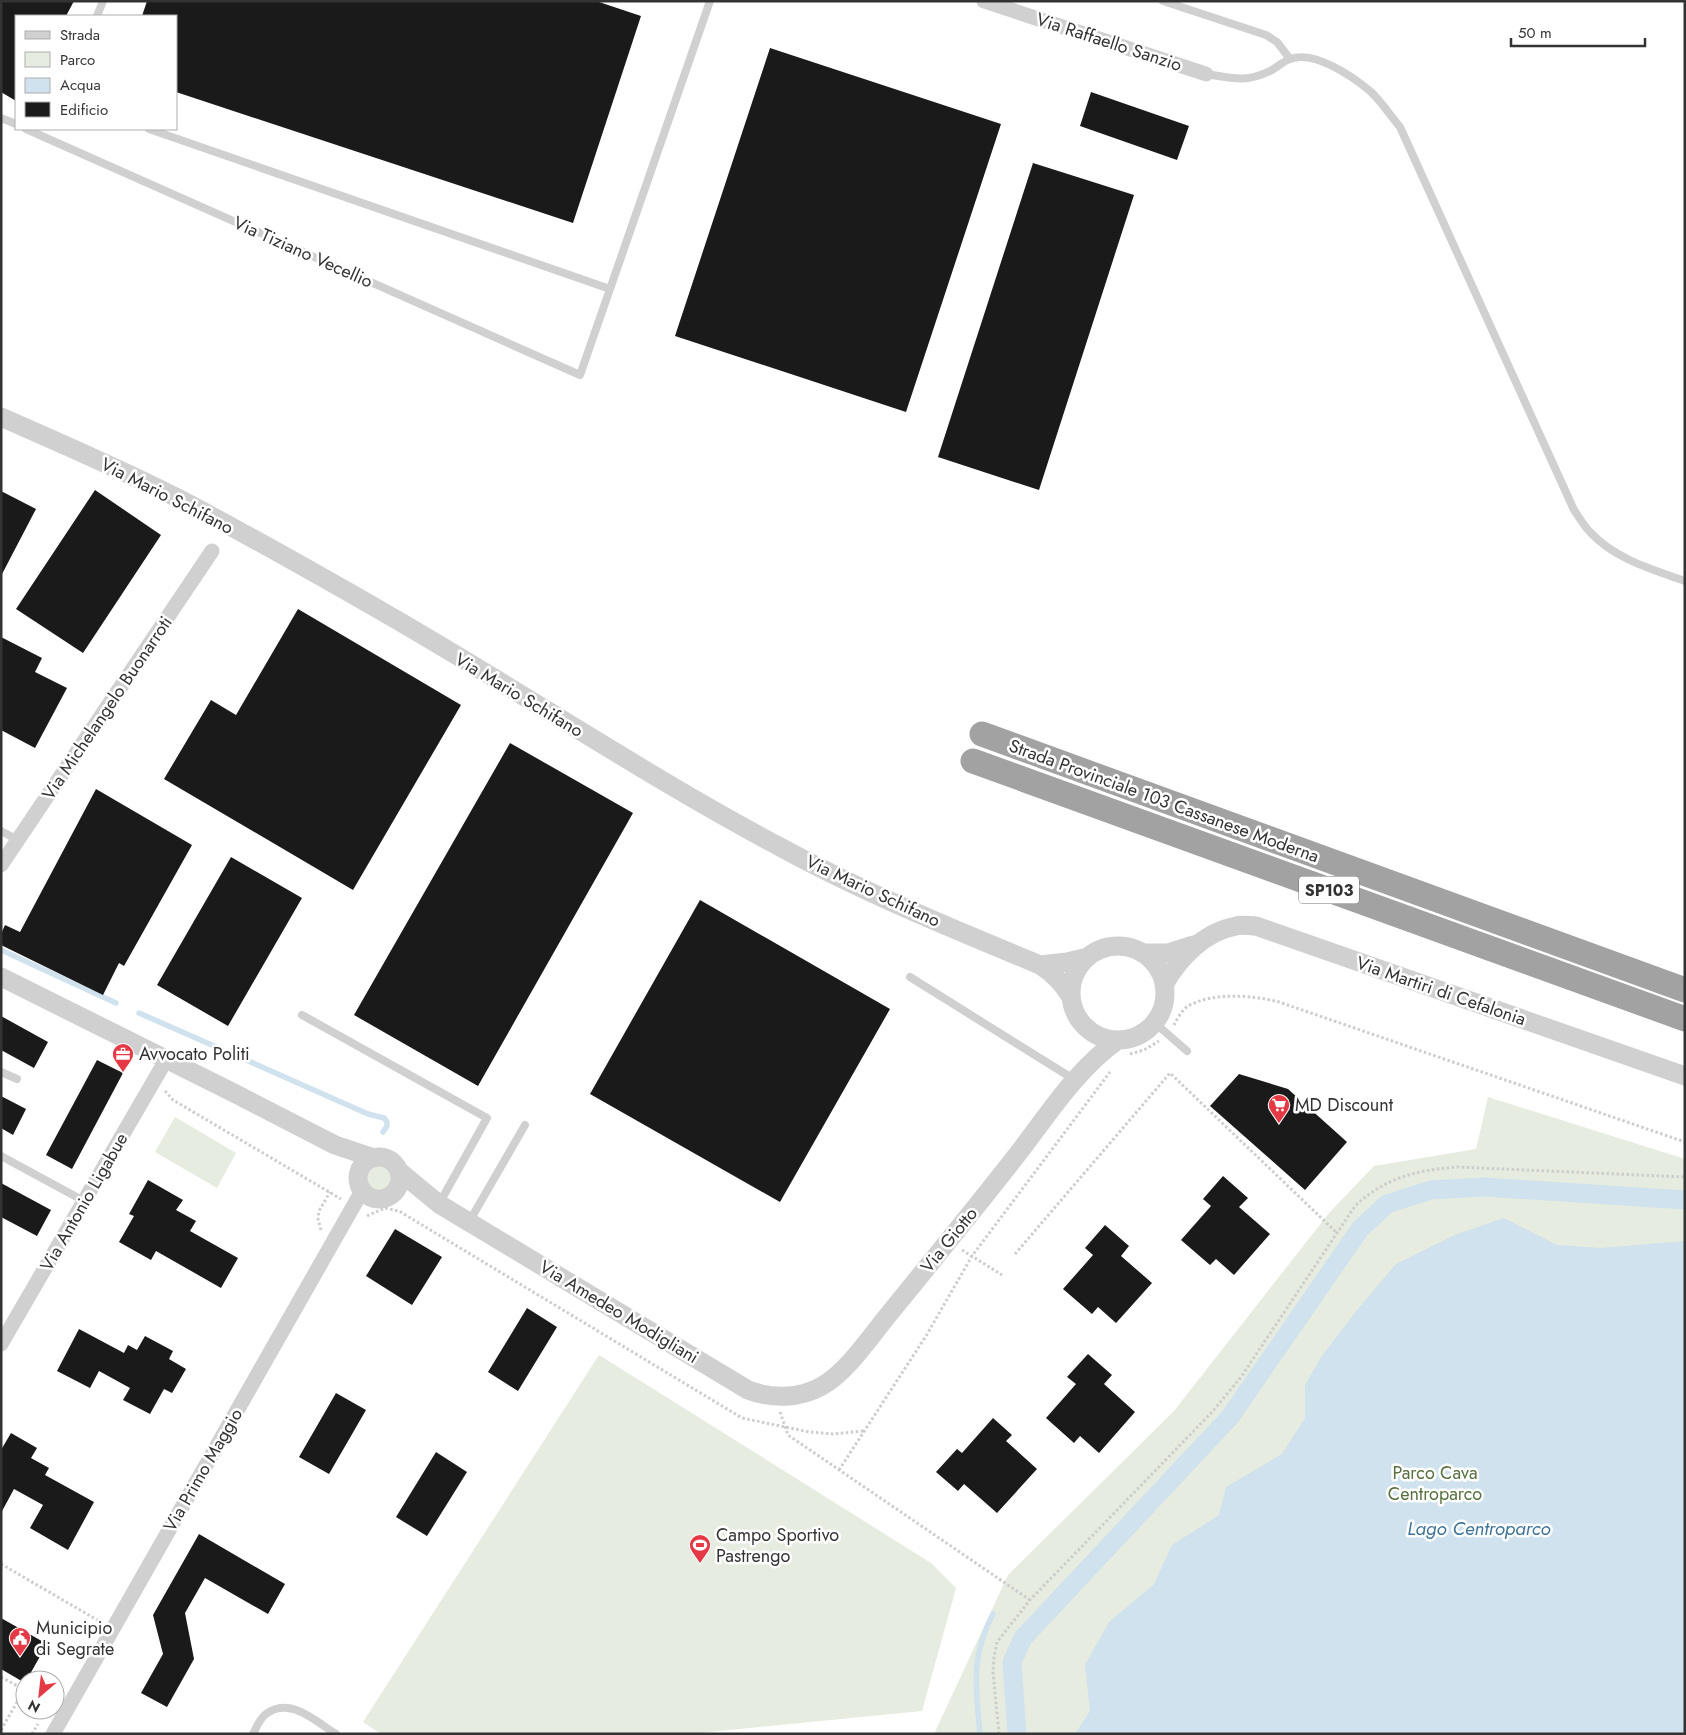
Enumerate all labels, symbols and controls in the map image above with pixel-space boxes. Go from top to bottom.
street label: Via Raffaello Sanzio [1033,6,1185,78]
legend [15,15,178,130]
scale bar [1511,15,1645,47]
text: 50 m [1518,22,1552,44]
text: Strada [60,24,100,46]
text: Parco [60,49,95,71]
text: Acqua [60,74,101,96]
text: Edificio [60,99,108,121]
street label: Via Tiziano Vecellio [229,210,377,295]
street label: Via Mario Schifano [96,451,238,541]
street label: Via Michelangelo Buonarroti [36,611,178,805]
street label: Via Mario Schifano [450,646,588,744]
street label: Strada Provinciale 103 Cassanese Moderna [1005,733,1323,869]
street label: Via Mario Schifano [802,848,945,934]
road number: SP103 [1299,876,1359,904]
street label: Via Martiri di Cefalonia [1353,950,1529,1032]
place label: Avvocato Politi [139,1041,250,1067]
office icon: Avvocato Politi [111,1042,135,1073]
place label: MD Discount [1295,1092,1394,1118]
supermarket icon: MD Discount [1267,1093,1291,1124]
street label: Via Antonio Ligabue [34,1128,134,1276]
street label: Via Giotto [914,1202,984,1278]
street label: Via Amedeo Modigliani [534,1254,704,1370]
street label: Via Primo Maggio [157,1403,249,1536]
park label: Parco Cava Centroparco [1388,1460,1482,1507]
water label: Lago Centroparco [1407,1515,1551,1542]
place label: Campo Sportivo Pastrengo [716,1522,839,1569]
sports icon: Campo Sportivo Pastrengo [688,1533,712,1564]
place label: Municipio di Segrate [36,1615,114,1662]
public building icon: Municipio di Segrate [8,1626,32,1657]
north arrow [15,1670,65,1720]
text: N [24,1695,44,1718]

